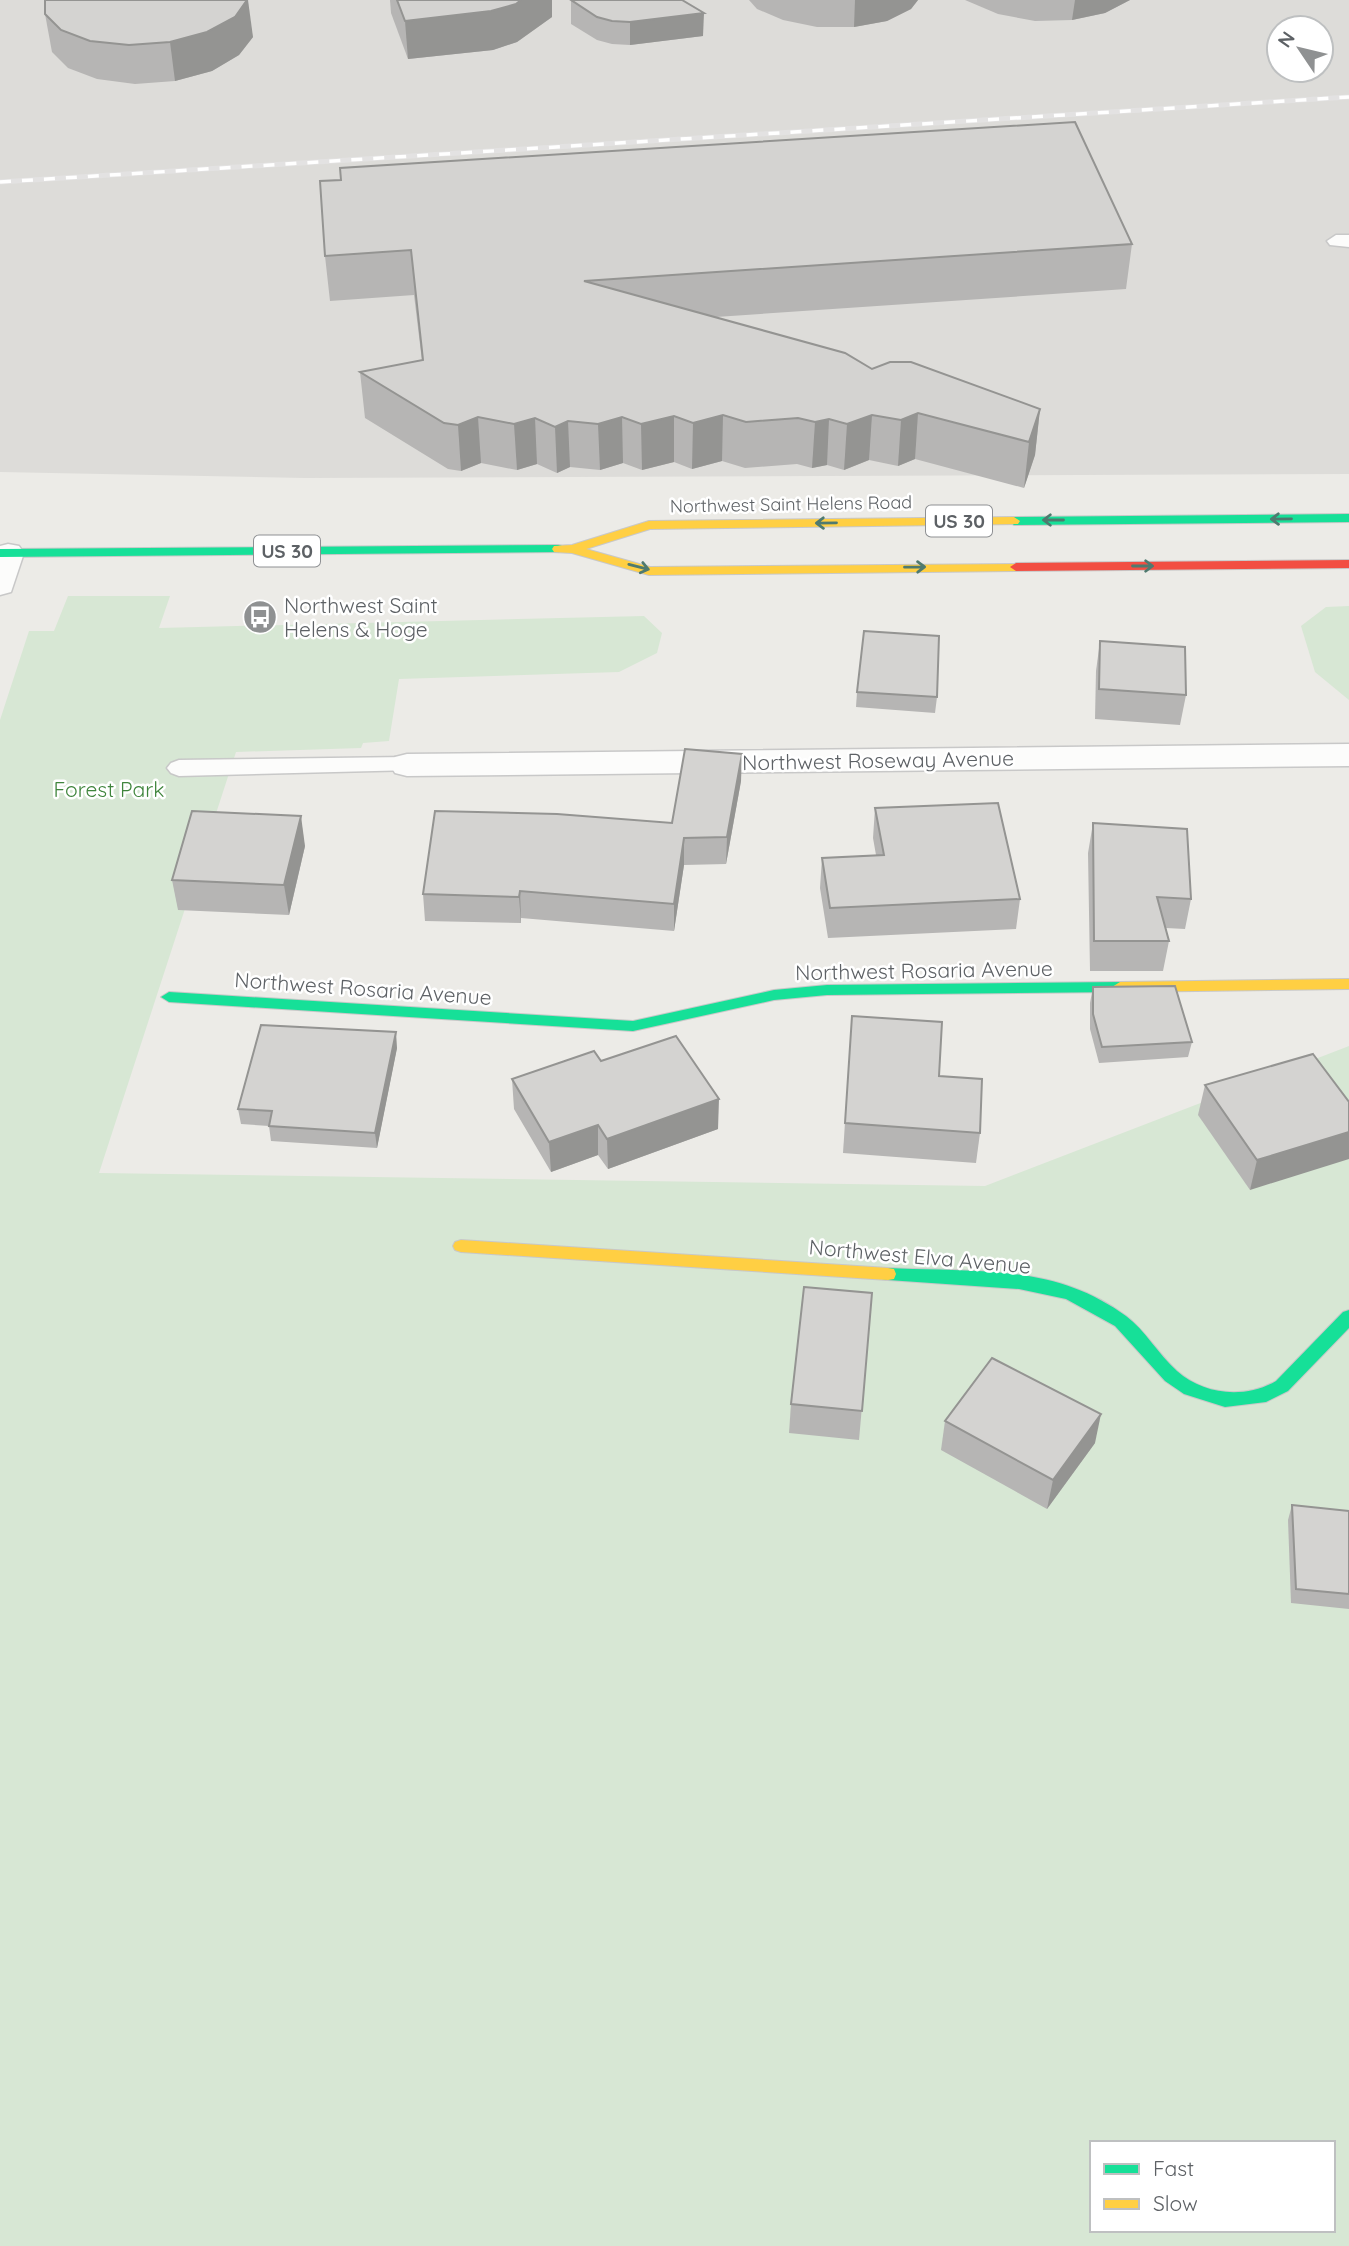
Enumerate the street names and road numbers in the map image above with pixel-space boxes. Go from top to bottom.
street label: Northwest Saint Helens Road [670,490,912,518]
road number: US 30 [926,506,992,536]
road number: US 30 [254,536,320,566]
street label: Northwest Roseway Avenue [742,745,1014,775]
street label: Northwest Rosaria Avenue [795,955,1053,985]
street label: Northwest Rosaria Avenue [234,966,492,1010]
street label: Northwest Elva Avenue [808,1233,1032,1279]

